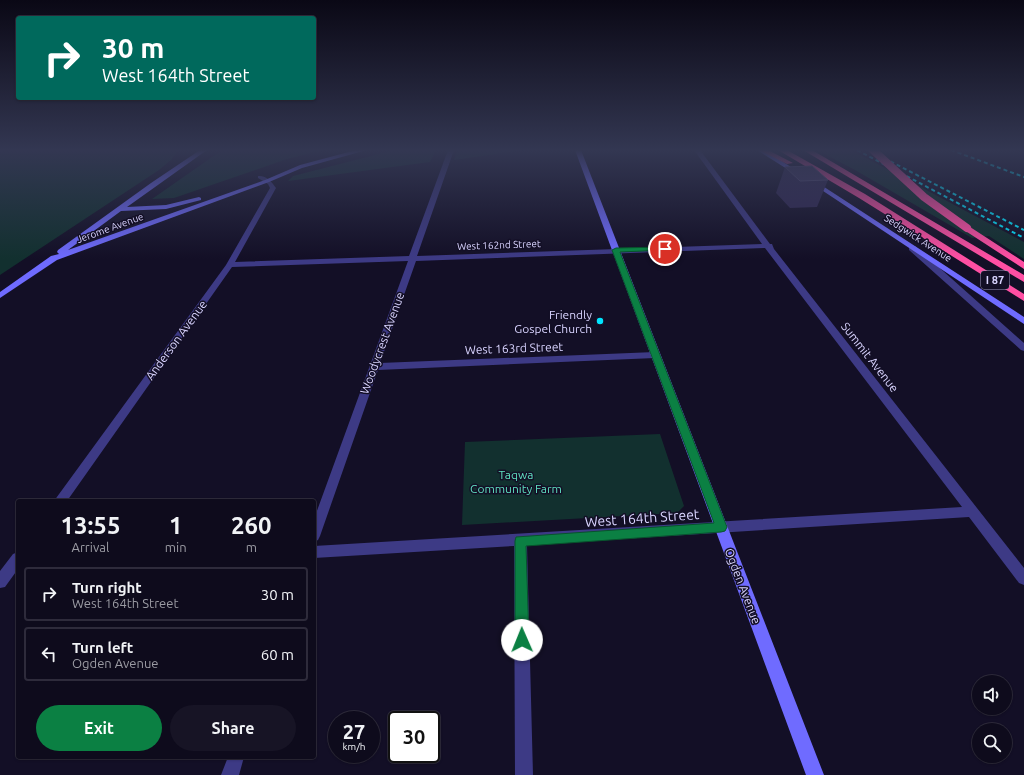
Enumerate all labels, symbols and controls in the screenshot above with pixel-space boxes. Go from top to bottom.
icon: right [36,32,88,84]
text: 30 m [102,32,164,63]
text: West 164th Street [102,65,250,85]
street label: Jerome Avenue [75,211,145,245]
street label: Sedgwick Avenue [882,212,954,264]
pin [648,232,682,266]
street label: West 162nd Street [457,238,541,252]
icon: arrive [654,238,676,260]
road number: I 87 [981,271,1009,289]
street label: Woodycrest Avenue [357,290,407,396]
street label: Anderson Avenue [143,298,209,382]
place label: Friendly Gospel Church [514,308,592,335]
marker: Friendly Gospel Church [595,316,605,326]
street label: Summit Avenue [839,320,901,394]
street label: West 163rd Street [465,340,564,356]
park label: Taqwa Community Farm [470,468,562,495]
street label: West 164th Street [584,506,700,530]
text: 13:55 [60,512,120,539]
text: 1 [169,512,182,539]
text: 260 [231,512,272,539]
text: Arrival [71,540,109,554]
text: min [165,540,187,554]
text: m [246,540,257,554]
street label: Ogden Avenue [723,546,763,626]
text: Turn right [72,579,142,596]
icon: right [38,583,60,605]
text: 30 m [261,586,294,603]
text: West 164th Street [72,596,179,610]
position arrow [501,619,543,661]
text: Turn left [72,639,133,656]
icon: left [38,643,60,665]
text: 60 m [261,646,294,663]
text: Ogden Avenue [72,656,159,670]
map controls [972,675,1012,763]
button: sound [972,675,1012,715]
button: Exit [36,705,162,751]
button: Share [170,705,296,751]
speed limit sign: 30 [388,711,440,763]
text: 27 [343,720,365,743]
button: search [972,723,1012,763]
text: km/h [342,741,366,752]

